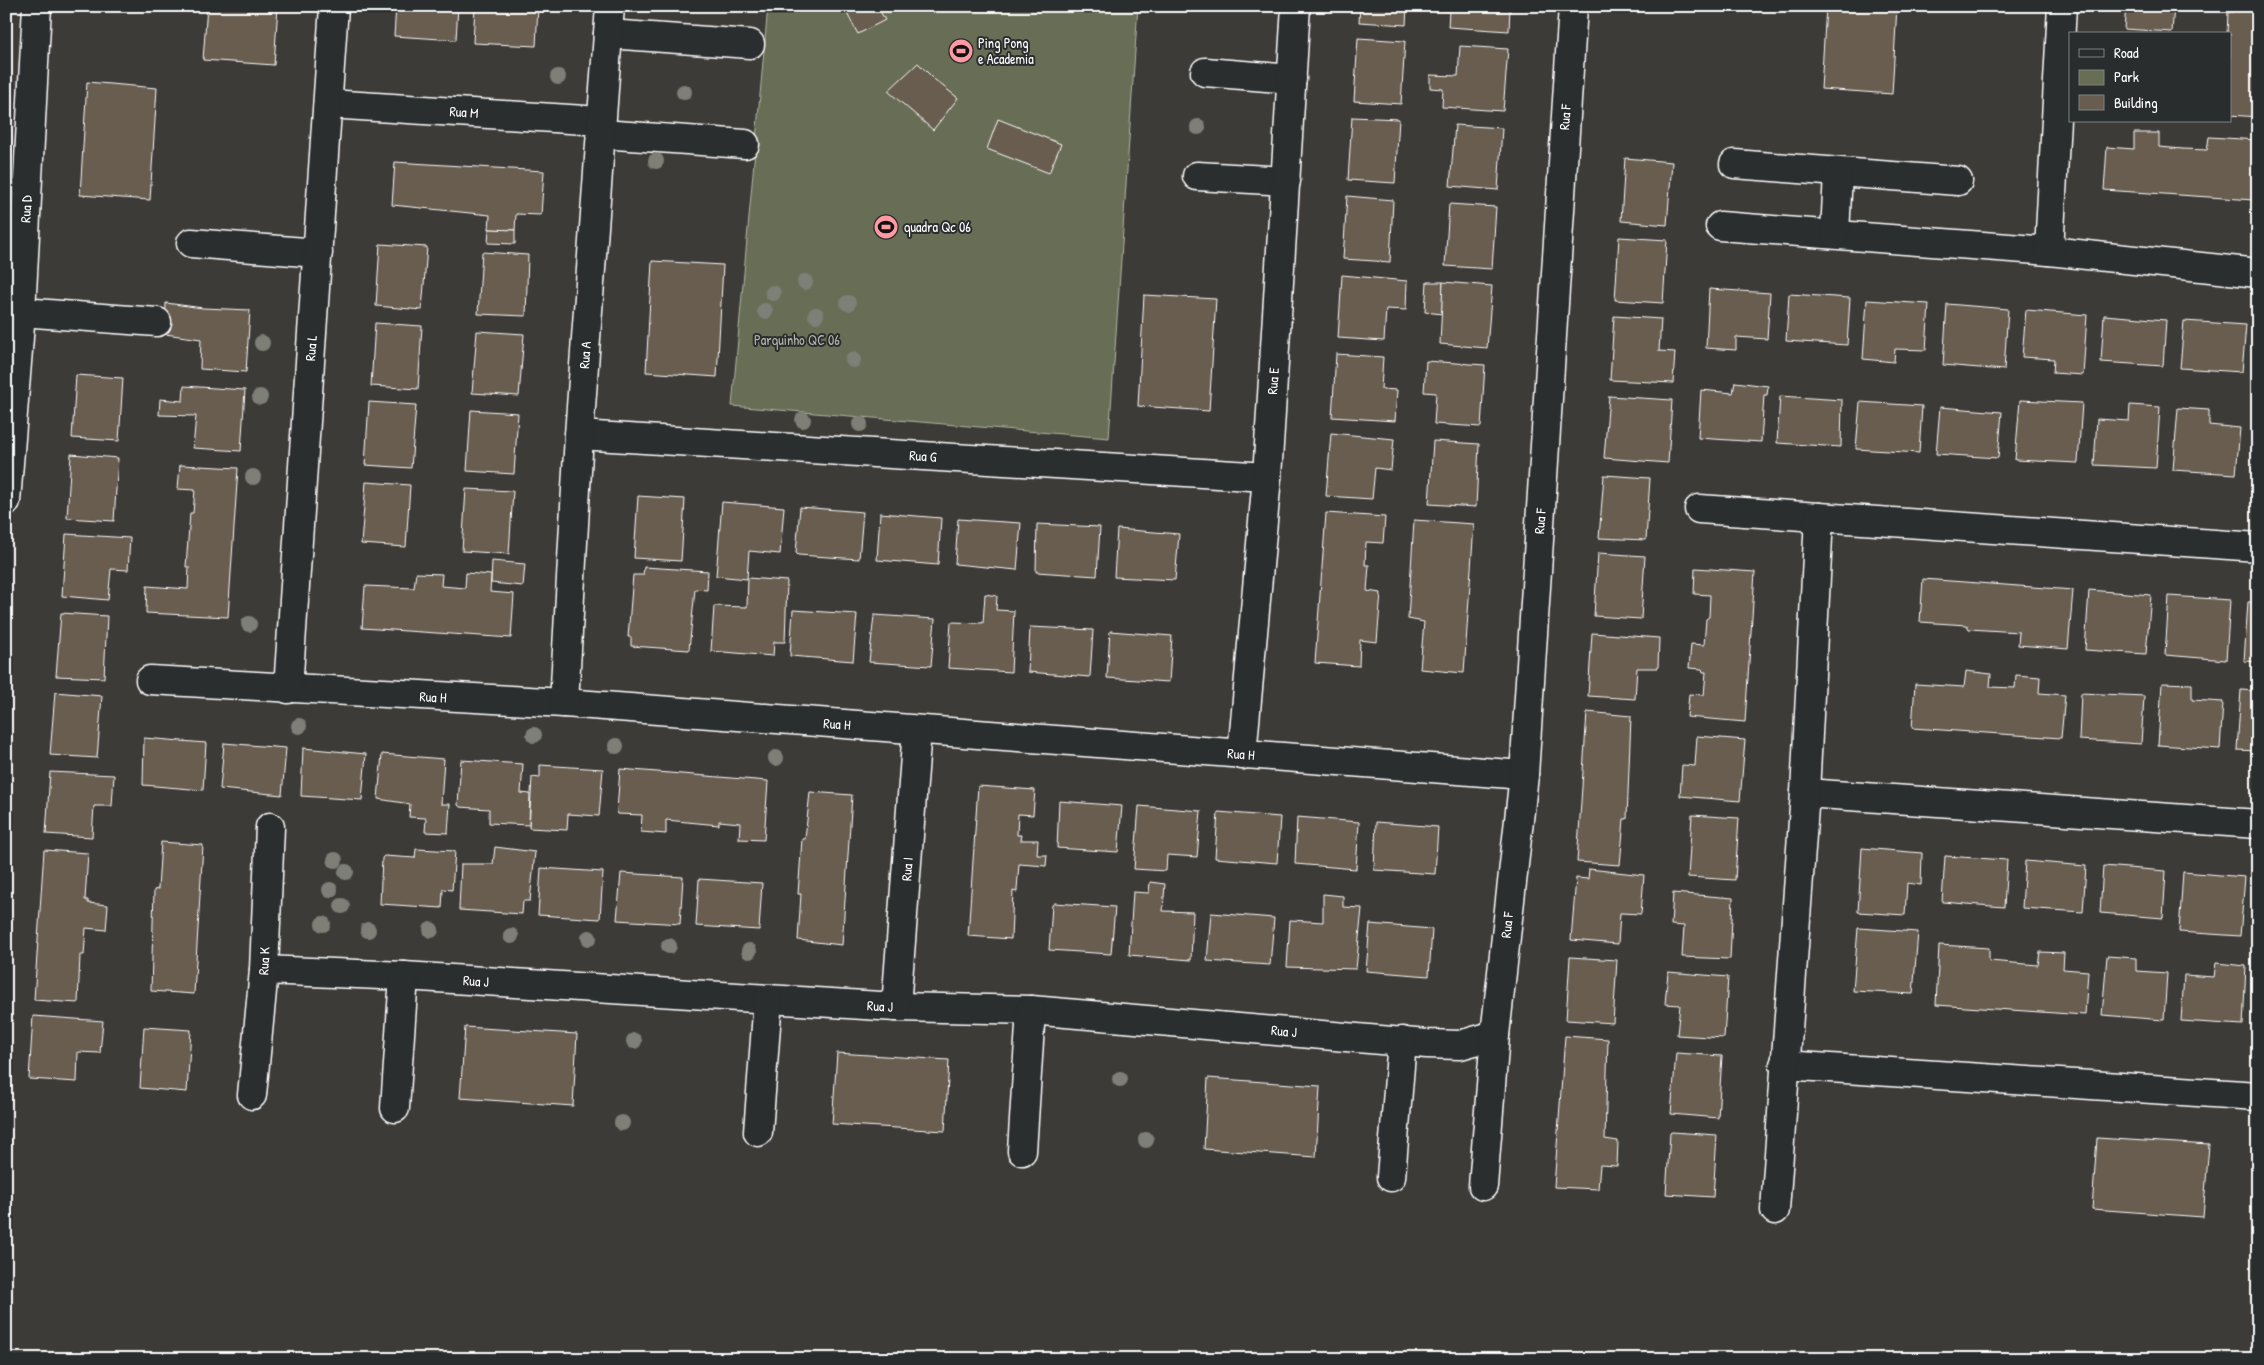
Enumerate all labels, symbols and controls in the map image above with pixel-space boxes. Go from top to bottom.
legend [2069,32,2232,122]
place label: Ping Pong e Academia [978,33,1034,68]
sports icon: Ping Pong e Academia [948,38,974,64]
text: Road [2114,42,2139,63]
text: Park [2114,66,2139,87]
text: Building [2114,92,2158,113]
street label: Rua M [449,101,479,122]
street label: Rua F [1554,103,1575,131]
street label: Rua D [15,194,36,223]
sports icon: quadra Qc 06 [873,214,899,240]
place label: quadra Qc 06 [904,217,971,237]
park label: Parquinho QC 06 [754,330,840,350]
street label: Rua L [300,334,321,362]
street label: Rua A [574,340,595,369]
street label: Rua E [1262,367,1283,395]
street label: Rua G [909,445,938,466]
street label: Rua F [1529,507,1550,535]
street label: Rua H [419,686,448,707]
street label: Rua H [823,713,852,734]
street label: Rua H [1227,743,1256,764]
street label: Rua I [896,856,917,882]
street label: Rua F [1496,910,1517,939]
street label: Rua K [253,946,274,975]
street label: Rua J [462,970,490,991]
street label: Rua J [867,995,893,1016]
street label: Rua J [1270,1020,1298,1041]

